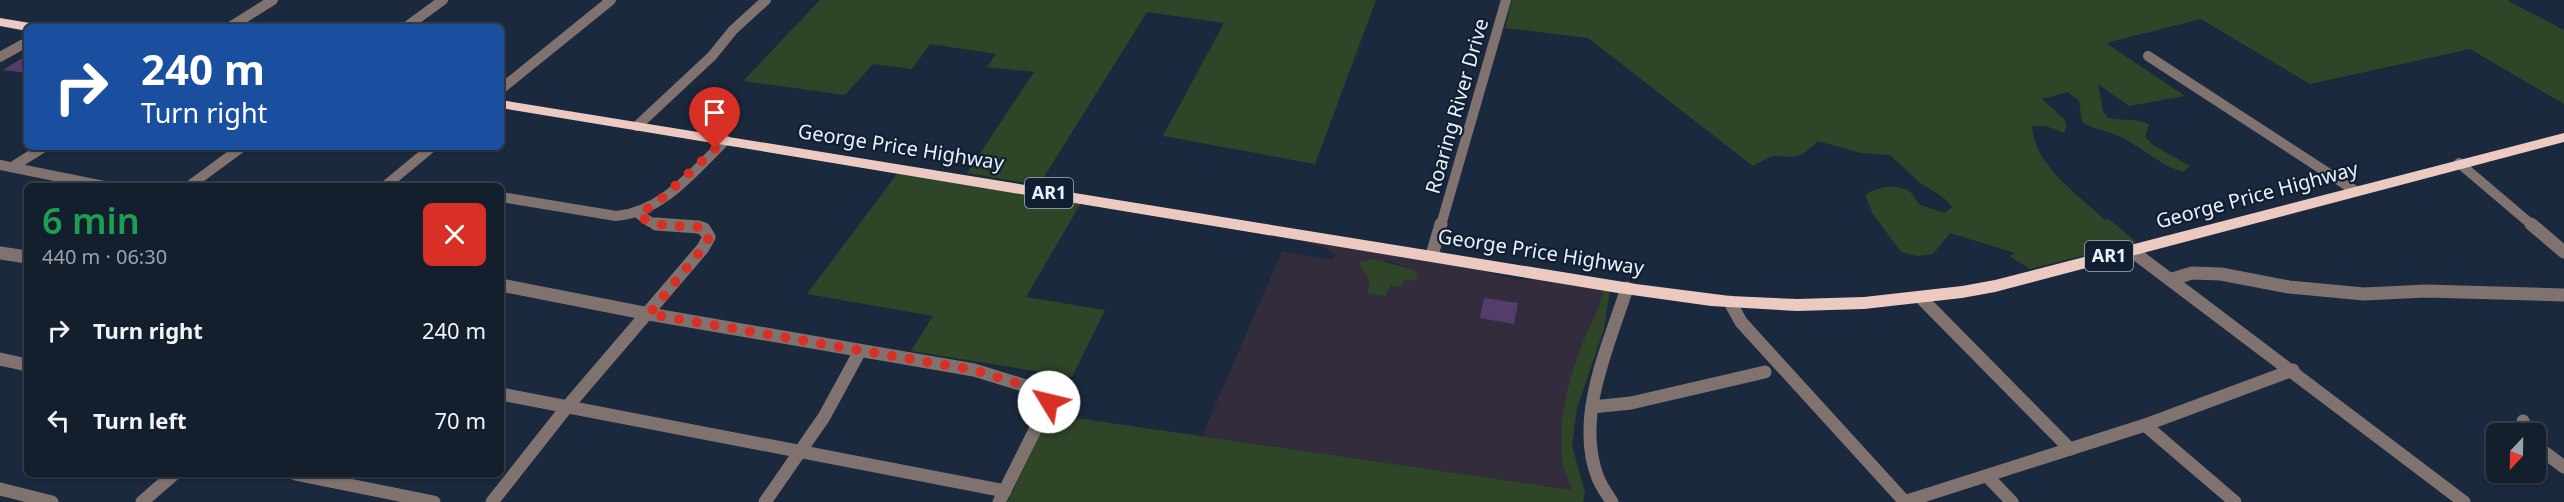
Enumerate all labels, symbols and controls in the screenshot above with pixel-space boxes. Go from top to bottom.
street label: Roaring River Drive [1419,15,1494,197]
text: 240 m [141,40,265,97]
icon: right [42,48,120,126]
pin [689,87,740,149]
text: Turn right [141,94,267,131]
icon: arrive [698,96,731,129]
street label: George Price Highway [796,117,1007,176]
street label: George Price Highway [2153,154,2362,234]
road number: AR1 [1025,178,1073,208]
text: 6 min [42,196,140,245]
button: close [423,203,486,266]
street label: George Price Highway [1436,222,1647,281]
road number: AR1 [2085,241,2133,271]
text: 440 m · 06:30 [42,243,167,270]
icon: right [42,314,75,347]
text: Turn right [93,315,203,345]
text: 240 m [422,315,486,345]
position arrow [1017,370,1081,434]
icon: left [42,404,75,437]
text: Turn left [93,405,187,435]
text: 70 m [435,405,486,435]
north arrow [2486,423,2546,483]
map controls [2486,423,2546,483]

